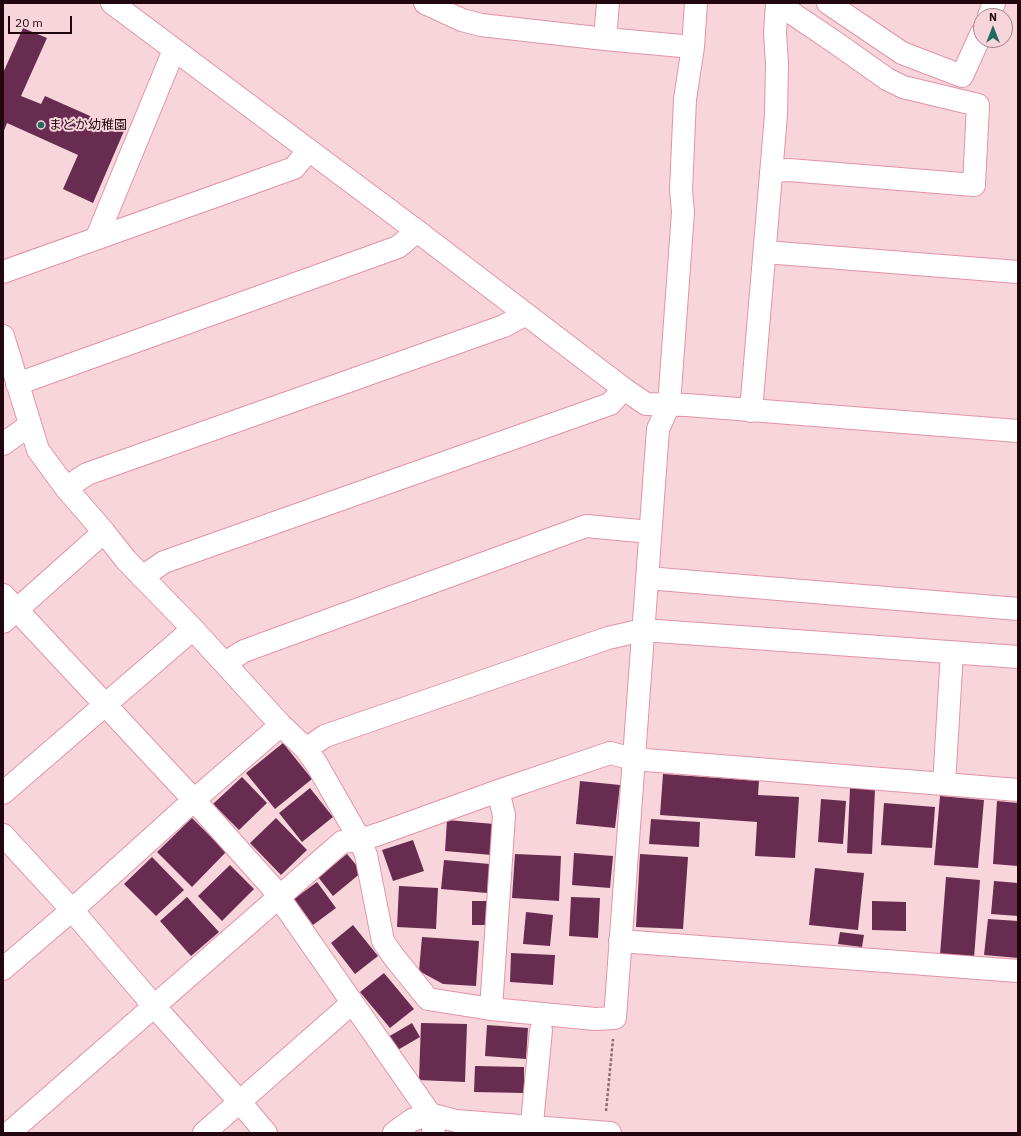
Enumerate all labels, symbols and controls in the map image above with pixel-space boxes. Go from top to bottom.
scale bar [10,8,74,34]
north arrow [973,8,1013,48]
text: N [989,10,997,24]
text: 20 m [15,15,43,30]
place label: まどか幼稚園 [49,117,127,133]
marker: まどか幼稚園 [36,120,46,130]

